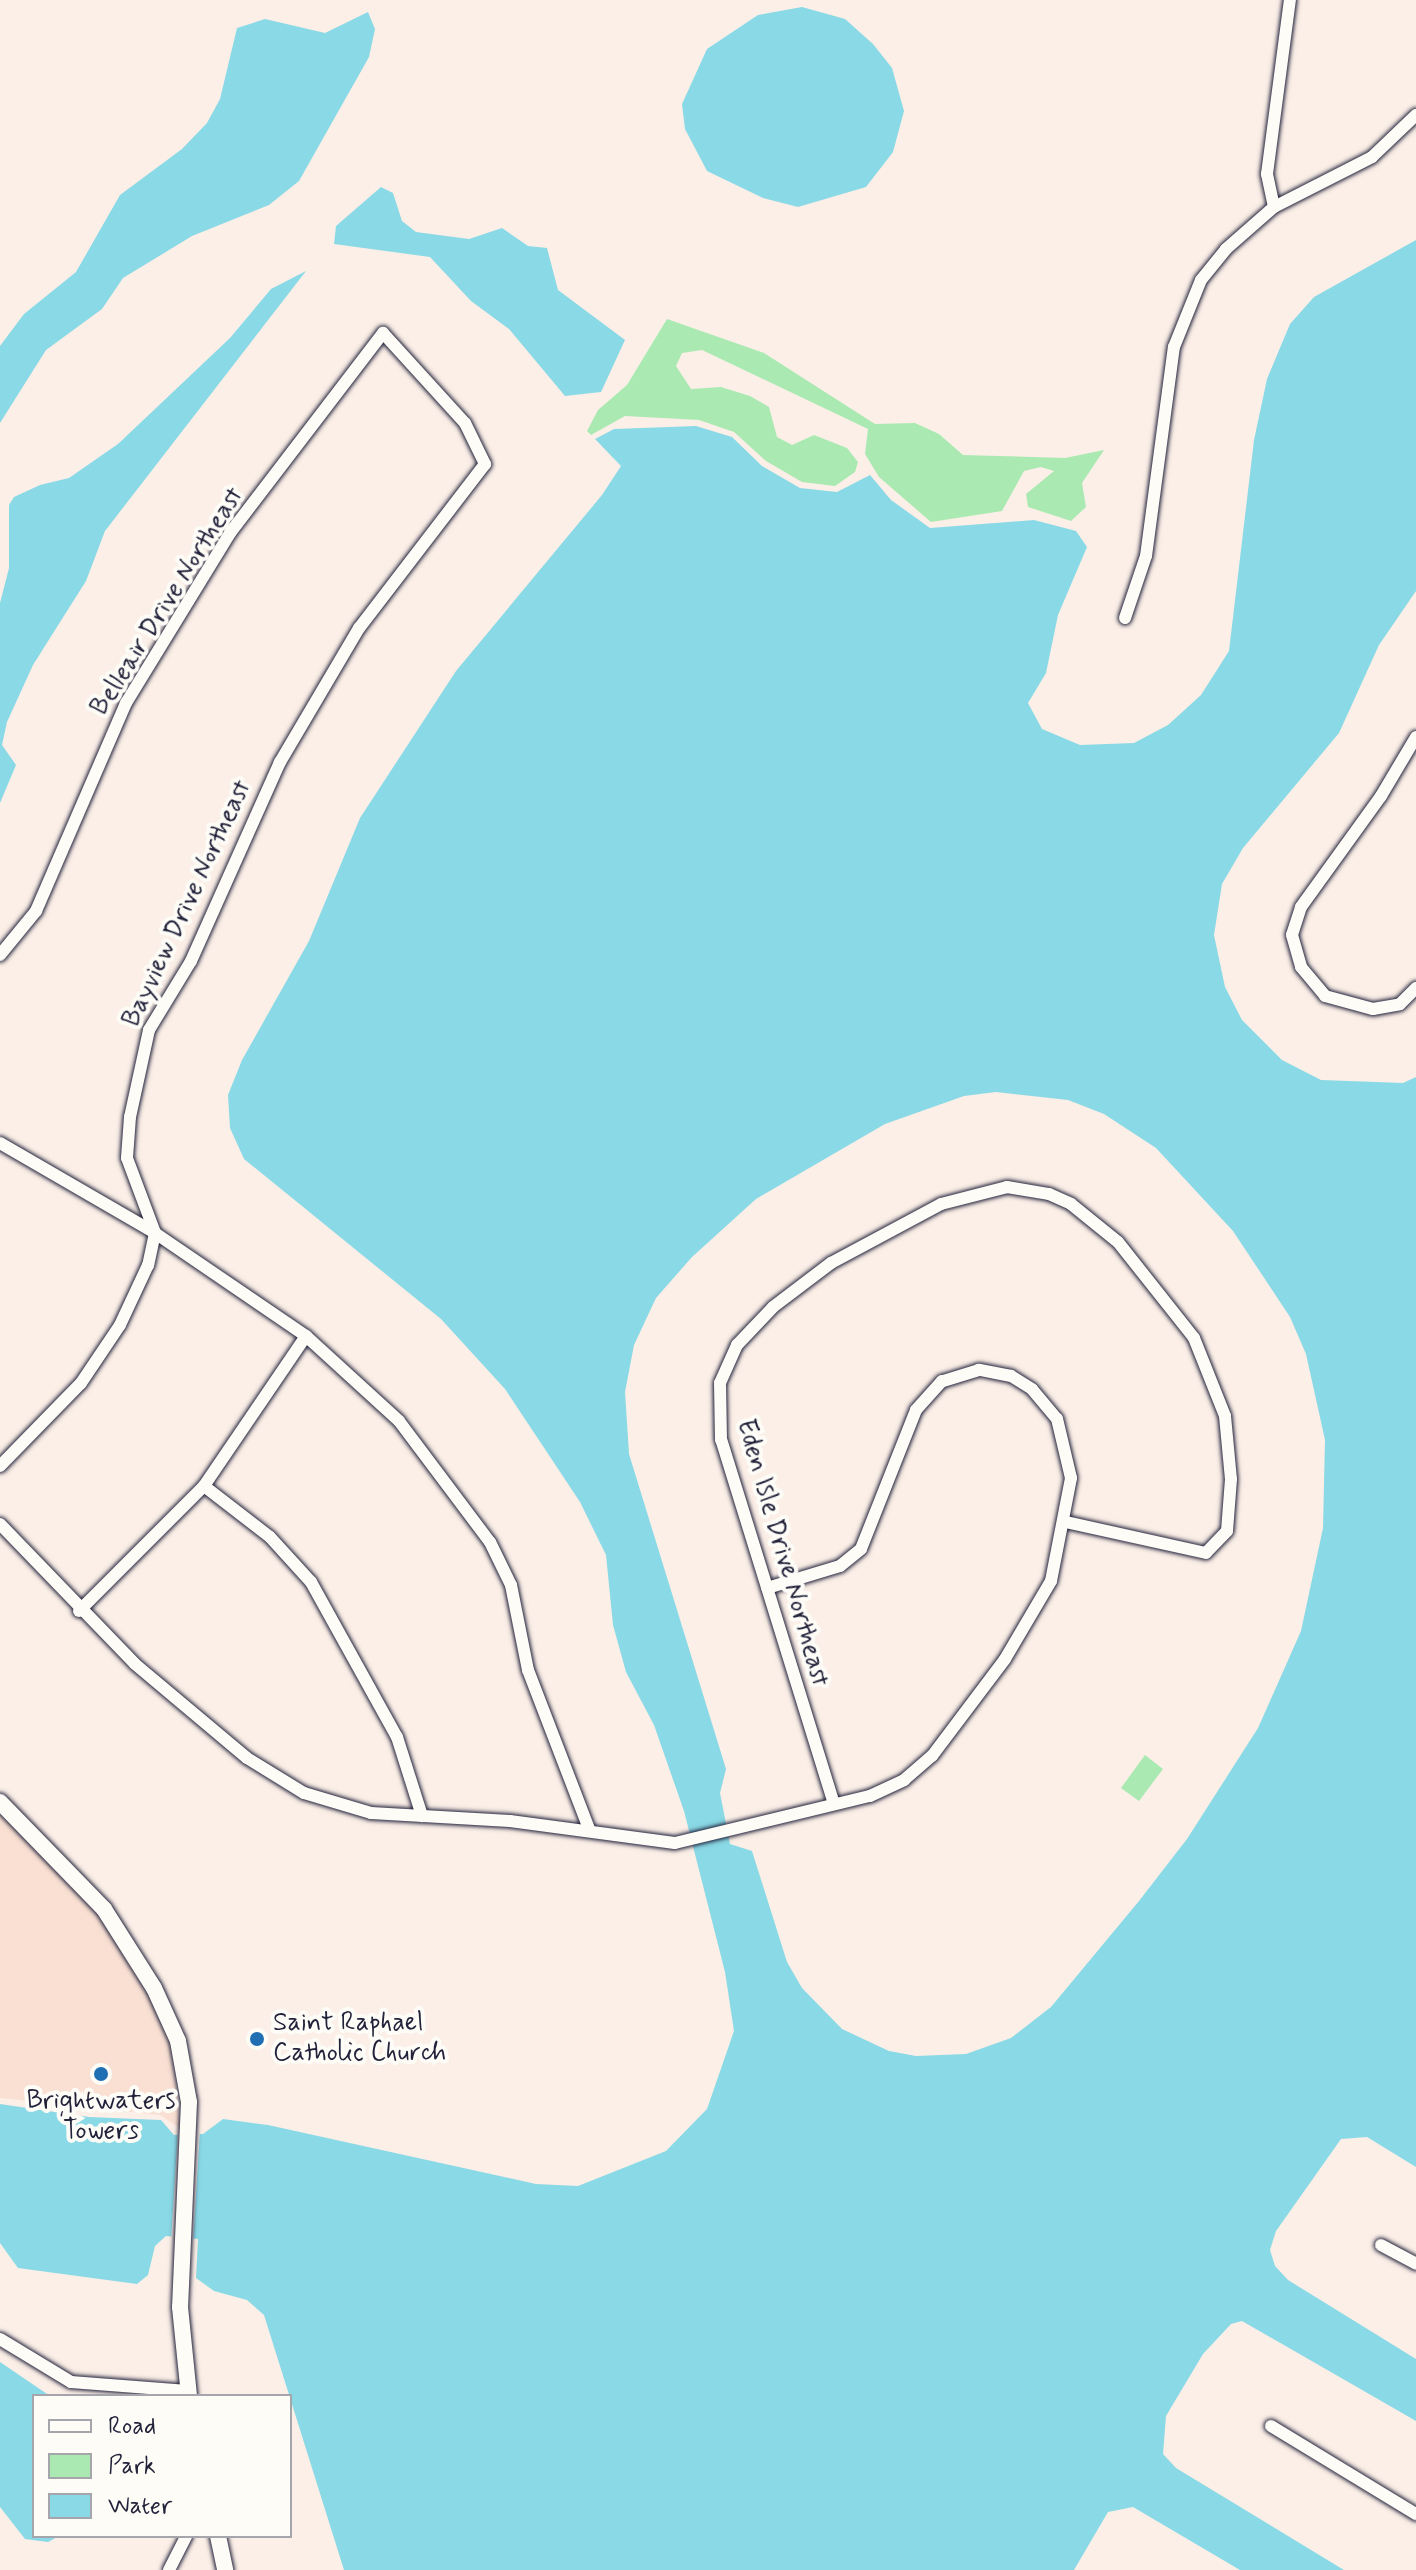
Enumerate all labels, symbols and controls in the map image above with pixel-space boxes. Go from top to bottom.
street label: Belleair Drive Northeast [86,483,250,721]
street label: Bayview Drive Northeast [118,777,258,1031]
street label: Eden Isle Drive Northeast [729,1415,835,1691]
place label: Saint Raphael Catholic Church [273,2008,453,2070]
marker: Saint Raphael Catholic Church [248,2030,266,2048]
marker: Brightwaters Towers [92,2065,110,2083]
place label: Brightwaters Towers [26,2086,176,2148]
legend [32,2394,292,2538]
text: Road [108,2411,156,2442]
text: Park [108,2451,156,2482]
text: Water [108,2491,172,2522]

